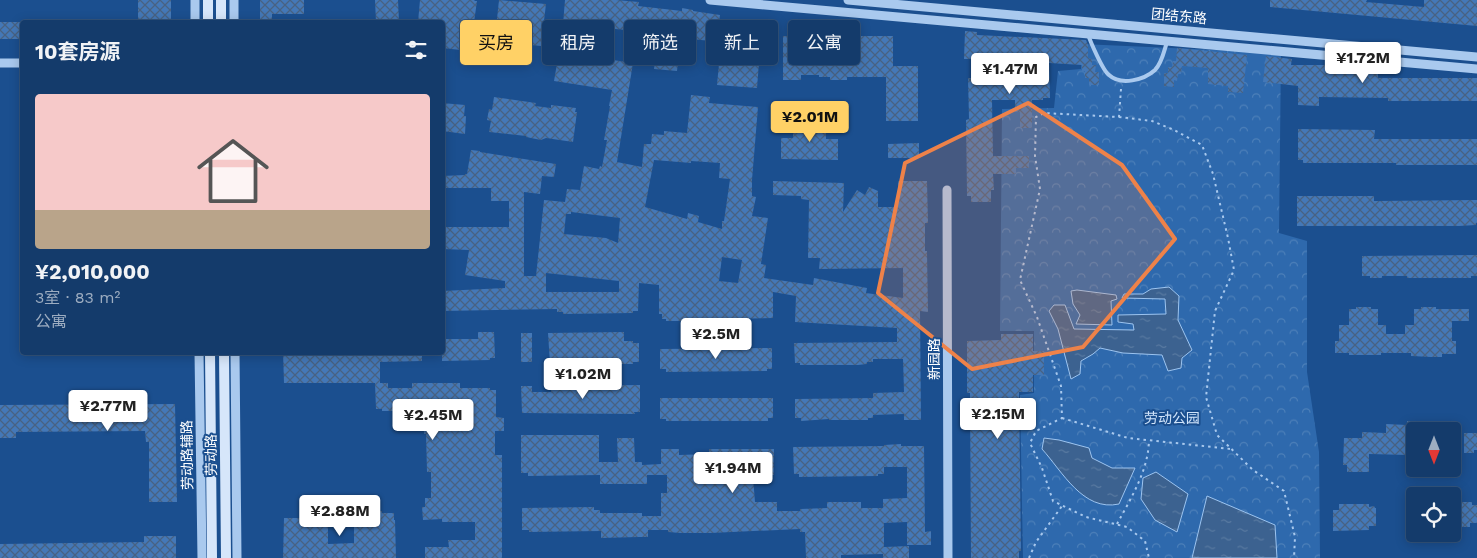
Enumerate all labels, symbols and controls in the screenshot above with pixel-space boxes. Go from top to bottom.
street label: 团结东路 [1150,6,1208,26]
chip: 买房 [460,20,532,65]
chip: 租房 [542,20,614,65]
chip: 筛选 [624,20,696,65]
chip: 新上 [706,20,778,65]
chip: 公寓 [788,20,860,65]
icon: filters [402,36,430,64]
text: 10套房源 [35,39,121,64]
pin: ¥1.72M [1322,42,1404,84]
text: ¥1.72M [1336,48,1390,67]
pin: ¥1.47M [969,52,1051,95]
text: ¥1.47M [982,59,1038,78]
pin: ¥2.01M [769,100,851,143]
text: ¥2.01M [782,107,838,126]
icon: home [188,126,278,216]
text: ¥2,010,000 [35,259,150,284]
text: 3室 · 83 m² [35,288,120,307]
text: 公寓 [35,312,67,331]
pin: ¥2.5M [681,318,751,360]
text: ¥2.5M [692,324,740,343]
street label: 新园路 [926,338,942,380]
pin: ¥1.02M [542,358,624,400]
text: ¥1.02M [555,364,611,383]
pin: ¥2.77M [67,390,149,432]
text: ¥2.77M [79,396,137,415]
pin: ¥2.45M [392,398,474,441]
pin: ¥2.15M [957,398,1039,440]
text: ¥2.15M [971,404,1025,423]
text: ¥2.45M [404,405,463,424]
park label: 劳动公园 [1144,410,1200,426]
street label: 劳动路辅路 [178,420,196,490]
north arrow [1406,422,1461,478]
map controls [1406,422,1461,542]
street label: 劳动路 [203,434,219,476]
pin: ¥1.94M [692,452,774,494]
text: ¥1.94M [705,458,761,477]
button: locate [1406,487,1461,542]
pin: ¥2.88M [299,494,381,537]
text: ¥2.88M [310,501,370,520]

